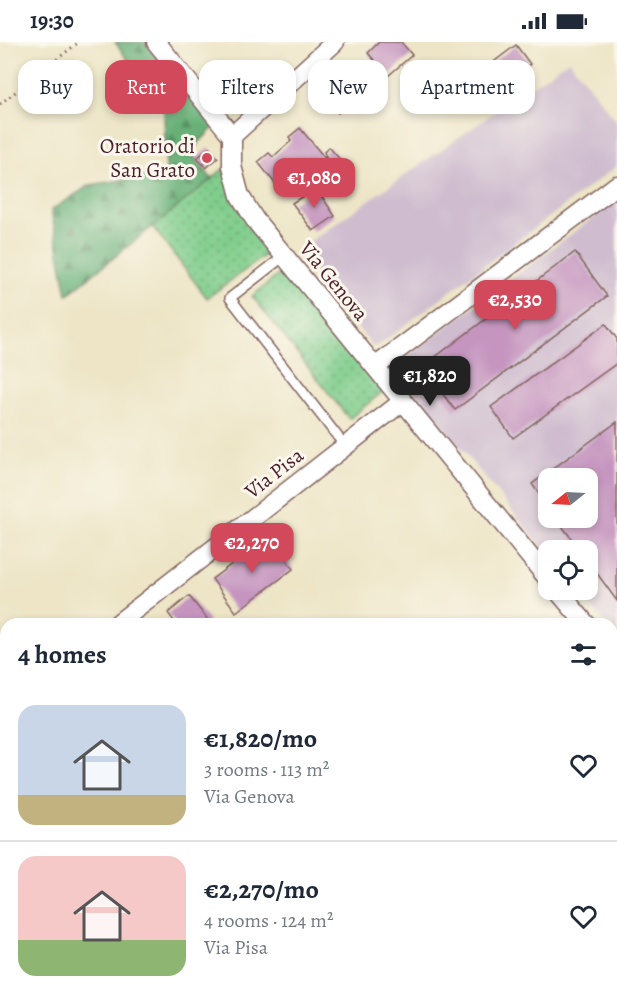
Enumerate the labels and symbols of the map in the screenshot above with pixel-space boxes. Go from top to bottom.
place label: Oratorio di San Grato [100,132,195,184]
marker: Oratorio di San Grato [200,151,214,165]
pin: €1,080 [265,158,363,209]
street label: Via Genova [293,234,375,327]
pin: €2,530 [466,280,564,331]
pin: €1,820 [381,356,479,407]
street label: Via Pisa [238,441,309,505]
north arrow [538,468,598,528]
pin: €2,270 [203,523,301,574]

